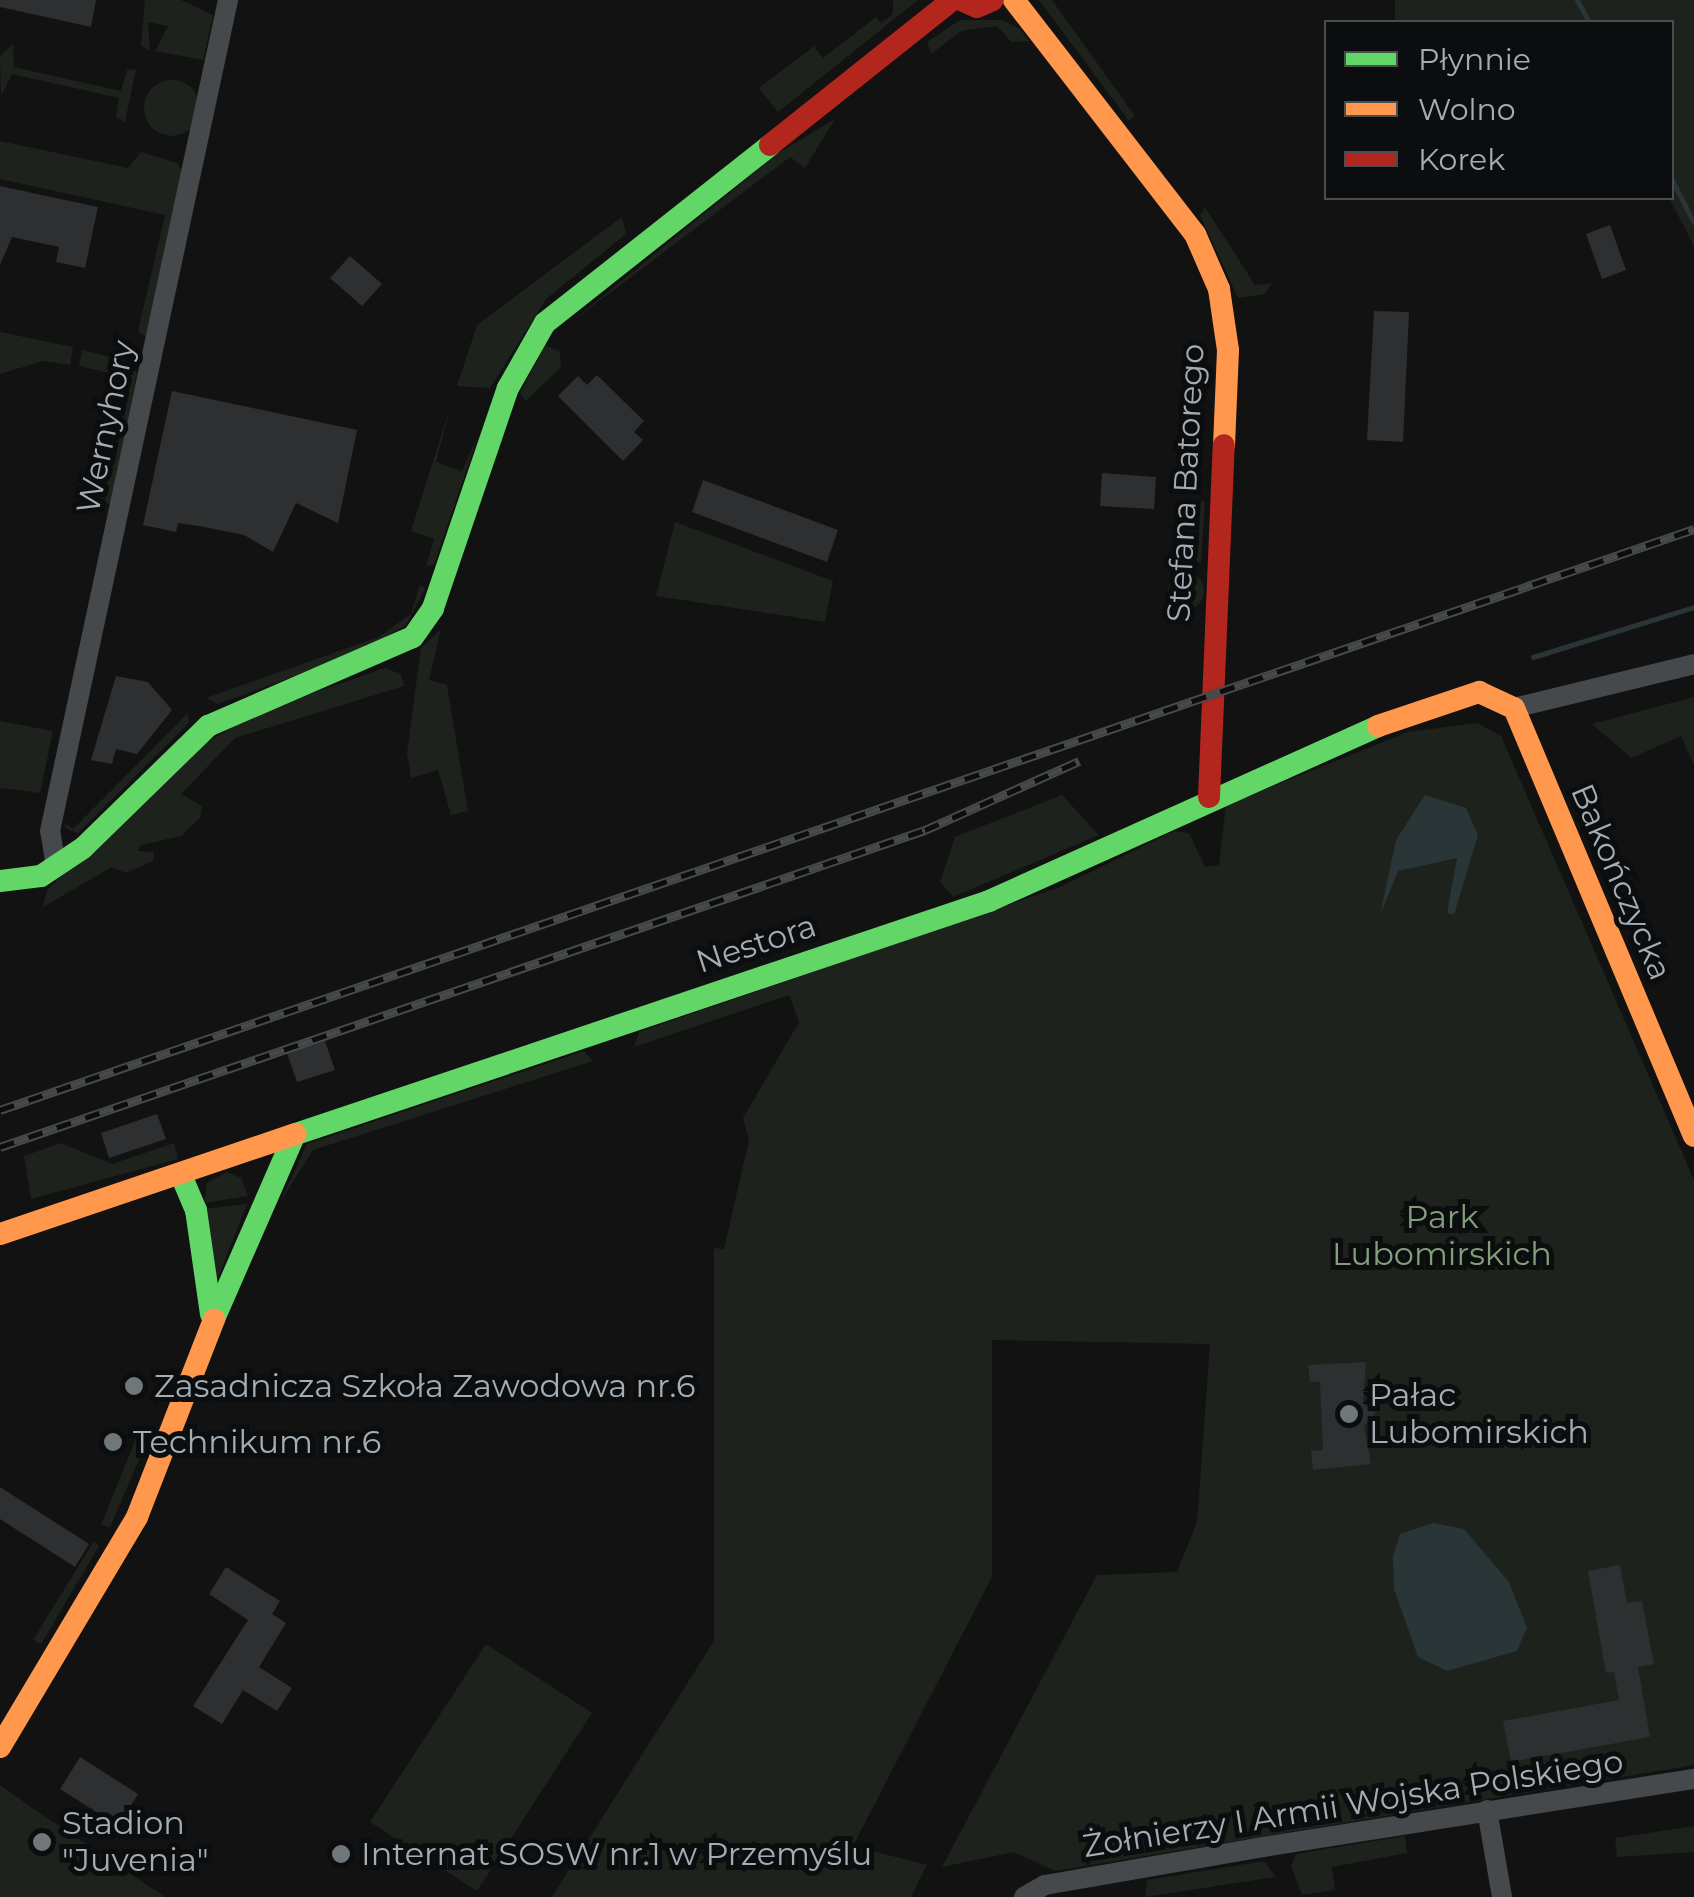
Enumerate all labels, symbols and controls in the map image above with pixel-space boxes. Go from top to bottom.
legend [1324,20,1674,200]
text: Płynnie [1418,41,1531,78]
text: Wolno [1418,91,1516,128]
text: Korek [1418,141,1505,178]
street label: Wernyhory [69,337,143,517]
street label: Stefana Batorego [1160,343,1212,623]
street label: Bakończycka [1562,778,1680,986]
street label: Nestora [691,907,821,981]
park label: Park Lubomirskich [1332,1199,1552,1274]
place label: Zasadnicza Szkoła Zawodowa nr.6 [154,1367,695,1405]
marker: Zasadnicza Szkoła Zawodowa nr.6 [123,1375,145,1397]
place label: Pałac Lubomirskich [1369,1377,1589,1452]
marker: Pałac Lubomirskich [1338,1403,1360,1425]
place label: Technikum nr.6 [133,1423,381,1461]
marker: Technikum nr.6 [102,1431,124,1453]
street label: Żołnierzy I Armii Wojska Polskiego [1080,1742,1626,1866]
place label: Stadion "Juvenia" [62,1805,209,1880]
marker: Stadion "Juvenia" [31,1831,53,1853]
place label: Internat SOSW nr.1 w Przemyślu [361,1835,872,1873]
marker: Internat SOSW nr.1 w Przemyślu [330,1843,352,1865]

